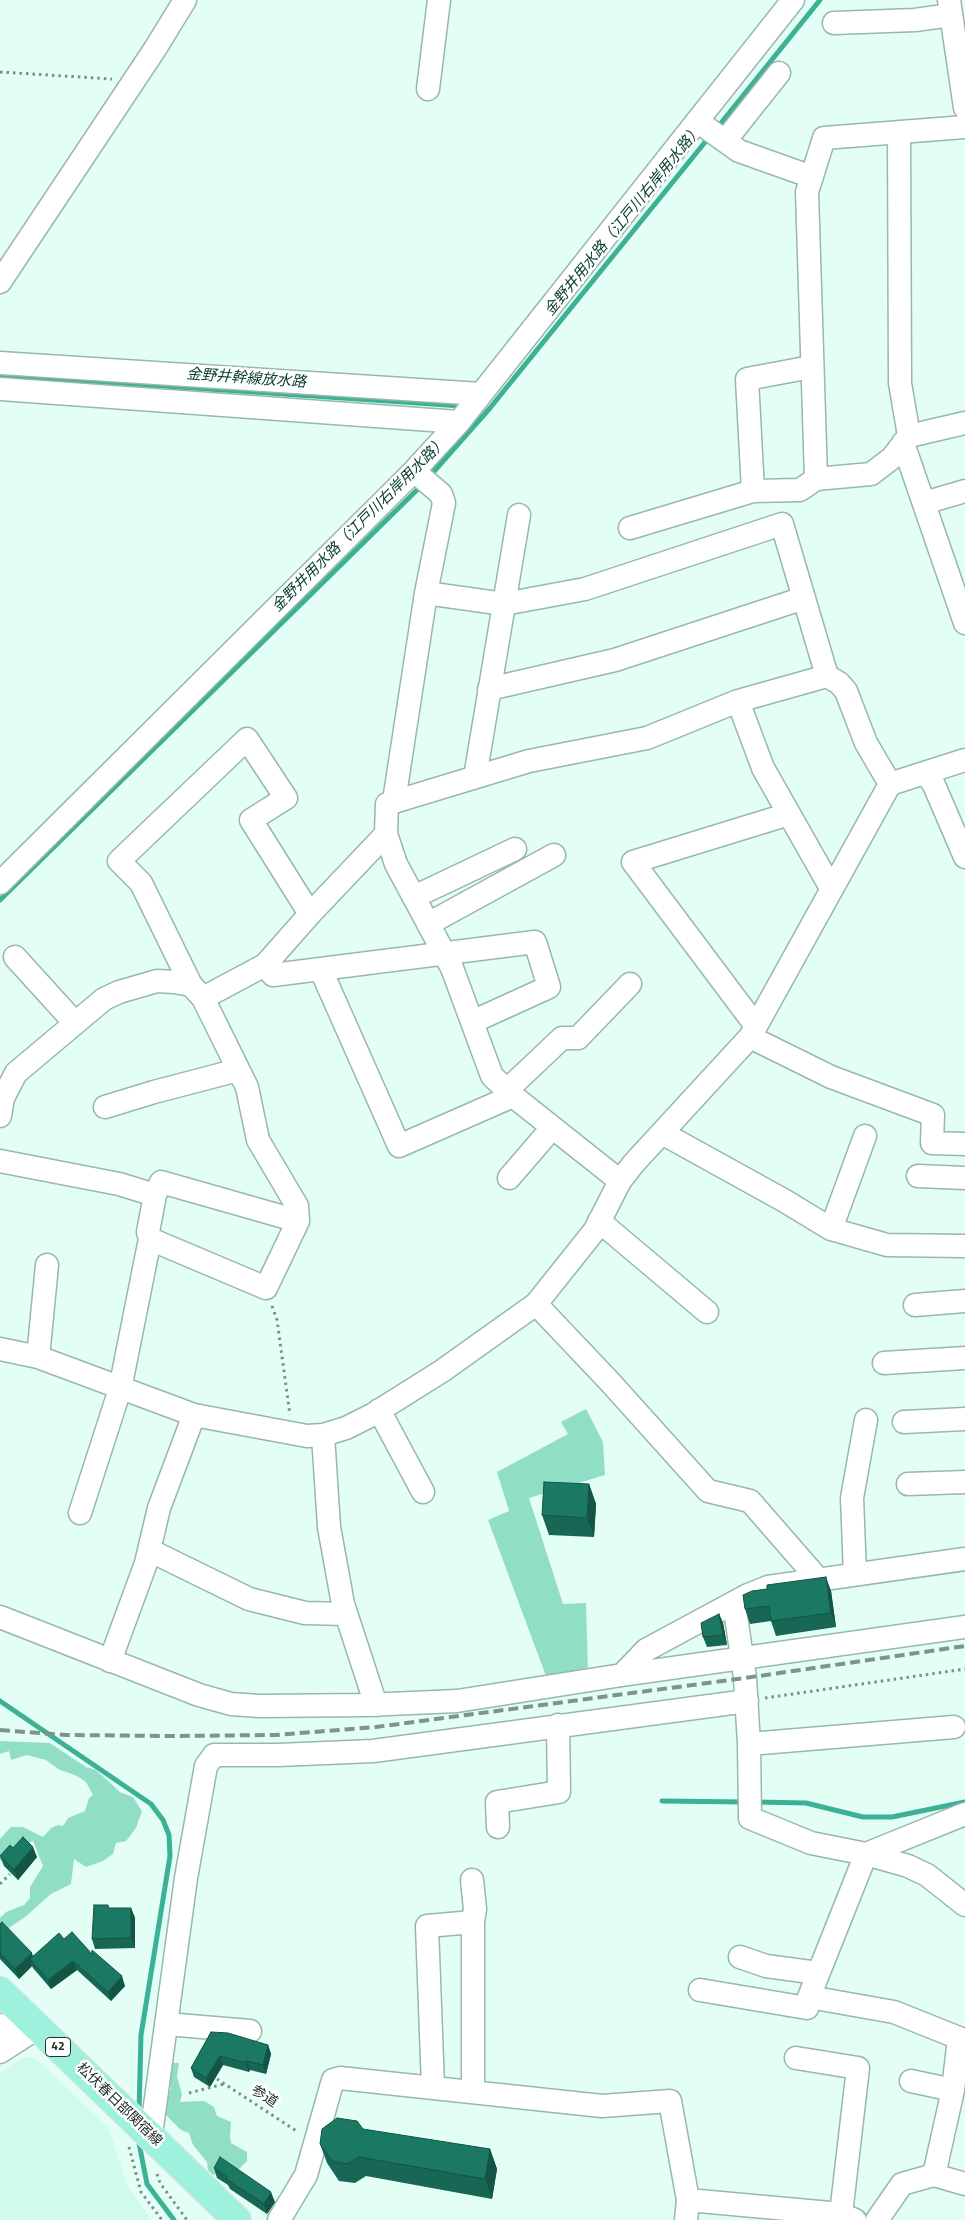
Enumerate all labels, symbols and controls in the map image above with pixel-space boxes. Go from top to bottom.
water label: 金野井用水路（江戸川右岸用水路） [541,122,707,320]
water label: 金野井幹線放水路 [186,366,306,392]
water label: 金野井用水路（江戸川右岸用水路） [269,434,451,616]
road number: 42 [46,2038,70,2056]
street label: 松伏春日部関宿線 [73,2060,165,2150]
street label: 参道 [248,2082,280,2112]

